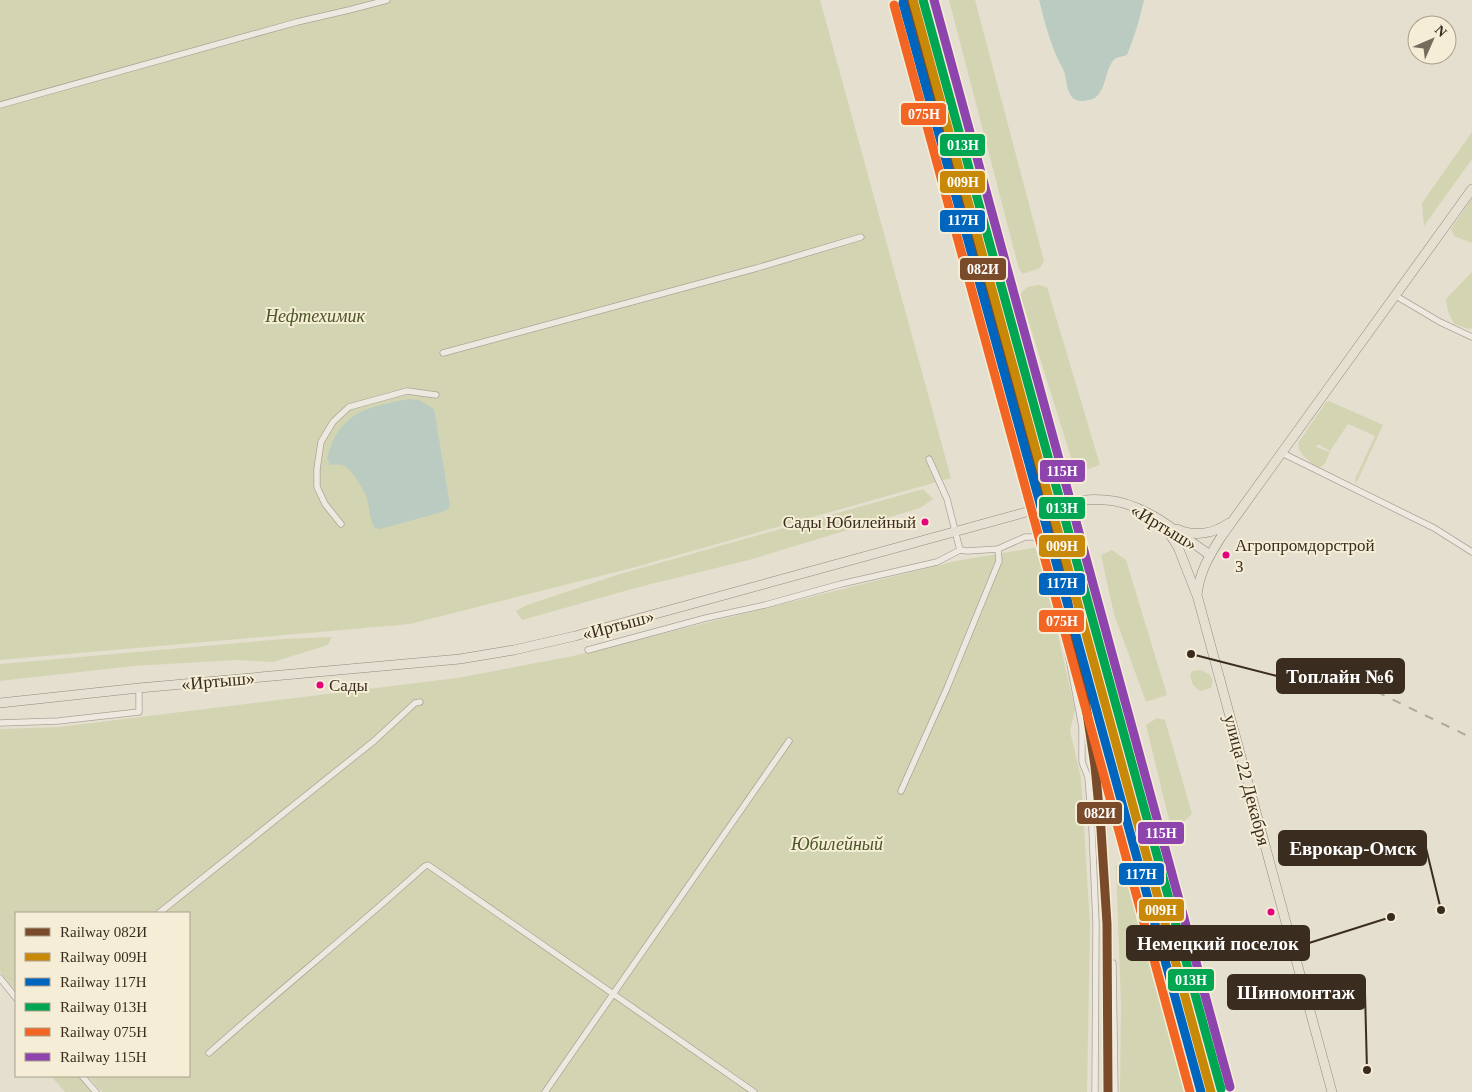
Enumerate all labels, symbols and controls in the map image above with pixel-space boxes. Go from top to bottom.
north arrow [1407,15,1457,65]
text: N [1432,22,1450,40]
line badge: 075Н [900,102,947,126]
text: 075Н [908,107,940,122]
line badge: 013Н [939,133,986,157]
text: 013Н [947,138,979,153]
line badge: 009Н [939,170,986,194]
text: 009Н [947,175,979,190]
line badge: 117Н [939,209,986,233]
text: 117Н [947,213,979,228]
line badge: 082И [959,257,1007,281]
text: 082И [967,262,999,277]
park label: Нефтехимик [264,306,365,326]
line badge: 115Н [1039,459,1086,483]
text: 115Н [1046,464,1078,479]
line badge: 013Н [1038,496,1086,520]
street label: «Иртыш» [1127,499,1201,555]
text: 013Н [1046,501,1078,516]
place label: Сады Юбилейный [783,513,916,532]
marker: Сады Юбилейный [920,517,930,527]
line badge: 009Н [1038,534,1086,558]
place label: Агропромдорстрой 3 [1235,536,1375,576]
text: 009Н [1046,539,1078,554]
marker: Агропромдорстрой 3 [1221,550,1231,560]
line badge: 117Н [1038,572,1086,596]
text: 117Н [1046,576,1078,591]
street label: «Иртыш» [580,606,656,644]
line badge: 075Н [1038,609,1085,633]
text: 075Н [1046,614,1078,629]
callout: Топлайн №6 [1277,659,1404,693]
text: Топлайн №6 [1286,666,1394,687]
street label: «Иртыш» [180,668,256,694]
place label: Сады [329,676,369,695]
marker: Сады [315,680,325,690]
street label: улица 22 Декабря [1220,712,1274,848]
line badge: 082И [1076,801,1123,825]
text: 082И [1084,806,1116,821]
line badge: 115Н [1137,821,1185,845]
text: 115Н [1145,826,1177,841]
callout: Еврокар-Омск [1279,831,1426,865]
park label: Юбилейный [790,834,883,854]
text: Еврокар-Омск [1289,838,1417,859]
line badge: 117Н [1118,862,1165,886]
text: 117Н [1125,867,1157,882]
line badge: 009Н [1138,898,1185,922]
text: 009Н [1145,903,1177,918]
unlabelled marker [1266,907,1276,917]
legend [15,912,190,1077]
text: Railway 082И [60,924,147,940]
callout: Немецкий поселок [1127,926,1309,960]
text: Немецкий поселок [1137,933,1299,954]
text: Railway 009Н [60,949,147,965]
line badge: 013Н [1167,968,1215,992]
text: 013Н [1175,973,1207,988]
text: Railway 117Н [60,974,147,990]
callout: Шиномонтаж [1228,975,1365,1009]
text: Шиномонтаж [1237,982,1355,1003]
text: Railway 013Н [60,999,147,1015]
text: Railway 075Н [60,1024,147,1040]
text: Railway 115Н [60,1049,147,1065]

